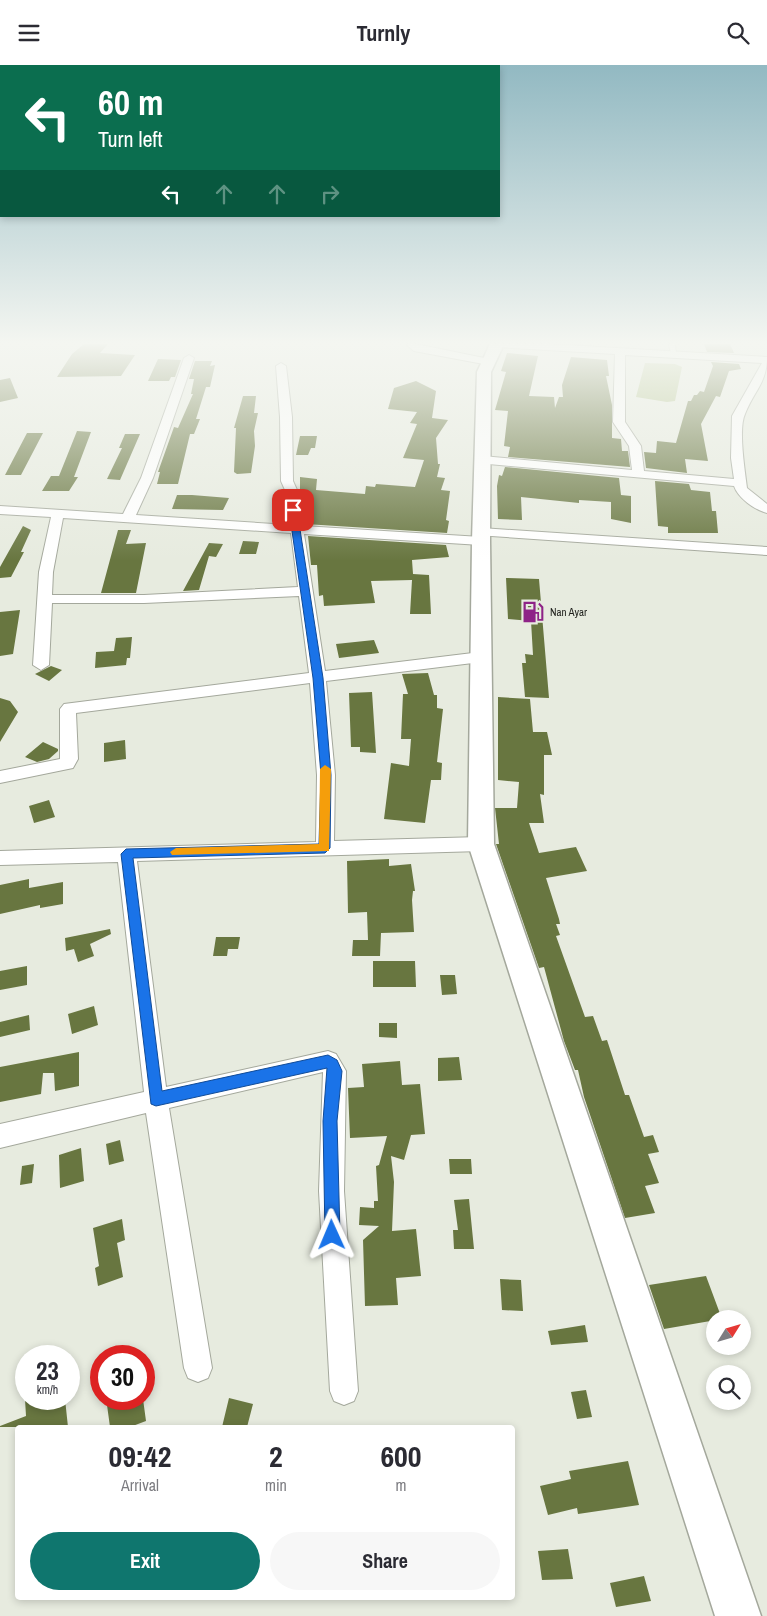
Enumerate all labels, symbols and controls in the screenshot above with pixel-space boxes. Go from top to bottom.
text: Turnly [357,18,410,48]
icon: menu [15,19,43,47]
icon: search [724,19,752,47]
text: 60 m [98,79,163,126]
icon: left [15,85,80,150]
text: Turn left [98,124,163,154]
icon: left [157,180,185,208]
icon: ahead [210,180,238,208]
icon: ahead [263,180,291,208]
icon: right [316,180,344,208]
pin [272,489,314,531]
icon: arrive [279,496,307,524]
fuel station icon: Nan Ayar [520,599,546,625]
place label: Nan Ayar [550,605,587,619]
position arrow [305,1208,357,1260]
north arrow [706,1310,751,1355]
map controls [706,1310,751,1410]
speed limit sign: 30 [90,1345,155,1410]
text: 23 [36,1354,59,1388]
button: search [706,1365,751,1410]
text: km/h [37,1382,58,1398]
text: 09:42 [109,1436,171,1476]
text: 2 [269,1436,283,1476]
text: 600 [380,1436,421,1476]
text: Arrival [121,1474,159,1496]
text: min [265,1474,287,1496]
text: m [395,1474,406,1496]
button: Exit [30,1532,260,1590]
button: Share [270,1532,500,1590]

